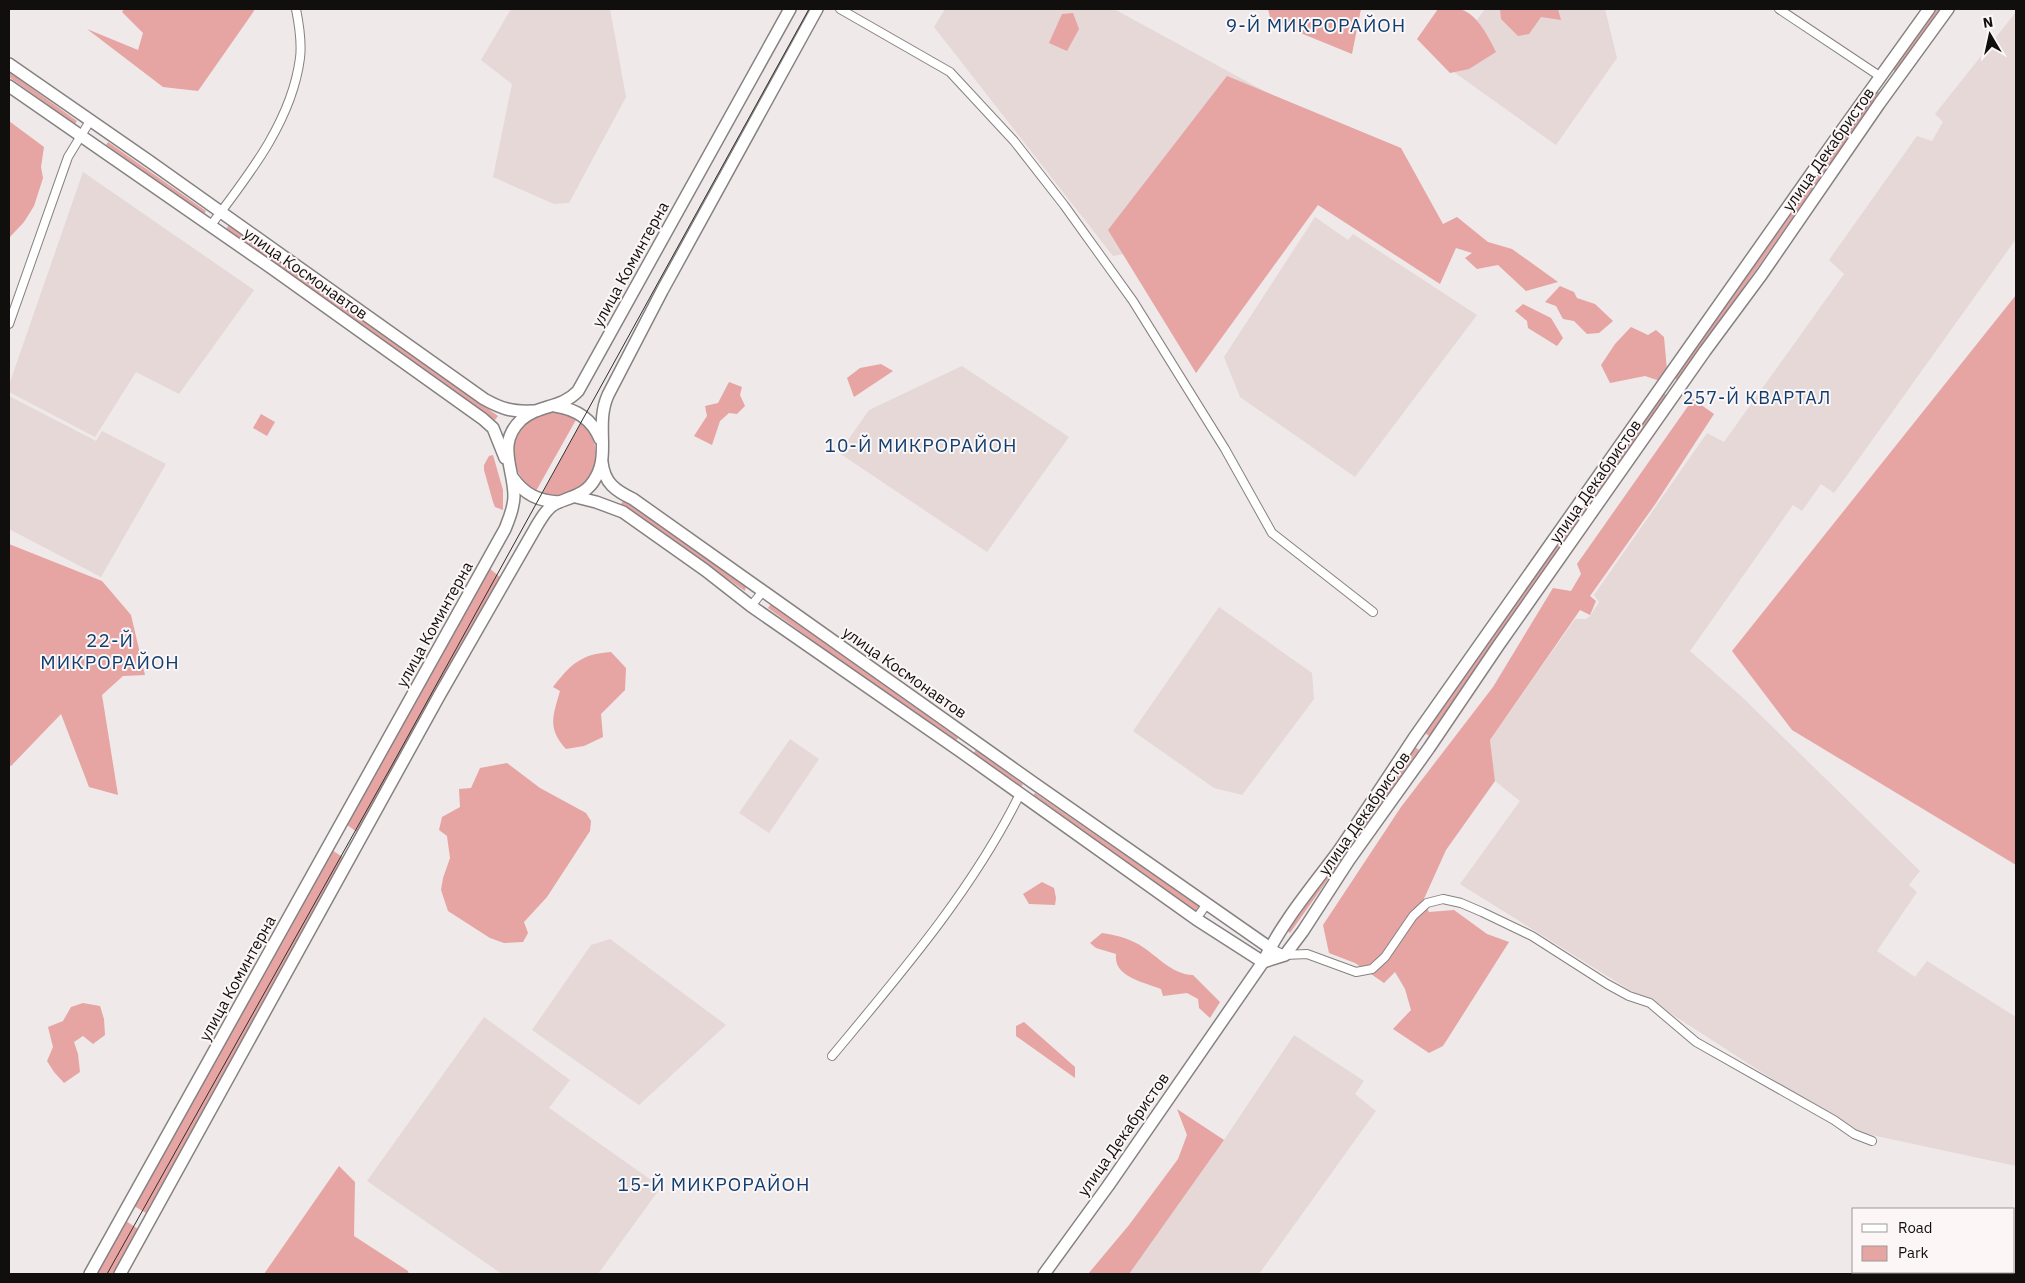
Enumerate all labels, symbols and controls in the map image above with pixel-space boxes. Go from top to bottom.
north arrow [1965,10,2015,60]
text: N [1982,12,1994,32]
district label: 9-Й МИКРОРАЙОН [1226,13,1406,37]
street label: улица Декабристов [1778,83,1878,215]
street label: улица Коминтерна [587,197,673,330]
street label: улица Космонавтов [240,223,372,323]
district label: 257-Й КВАРТАЛ [1683,386,1831,409]
street label: улица Декабристов [1545,415,1645,547]
district label: 10-Й МИКРОРАЙОН [825,433,1017,457]
street label: улица Коминтерна [391,557,477,690]
street label: улица Космонавтов [839,622,971,722]
district label: 22-Й МИКРОРАЙОН [40,628,180,674]
street label: улица Декабристов [1314,747,1414,879]
street label: улица Коминтерна [194,911,280,1044]
street label: улица Декабристов [1073,1068,1173,1200]
district label: 15-Й МИКРОРАЙОН [618,1172,810,1196]
legend [1852,1208,2015,1273]
text: Road [1898,1218,1933,1237]
text: Park [1898,1243,1928,1262]

